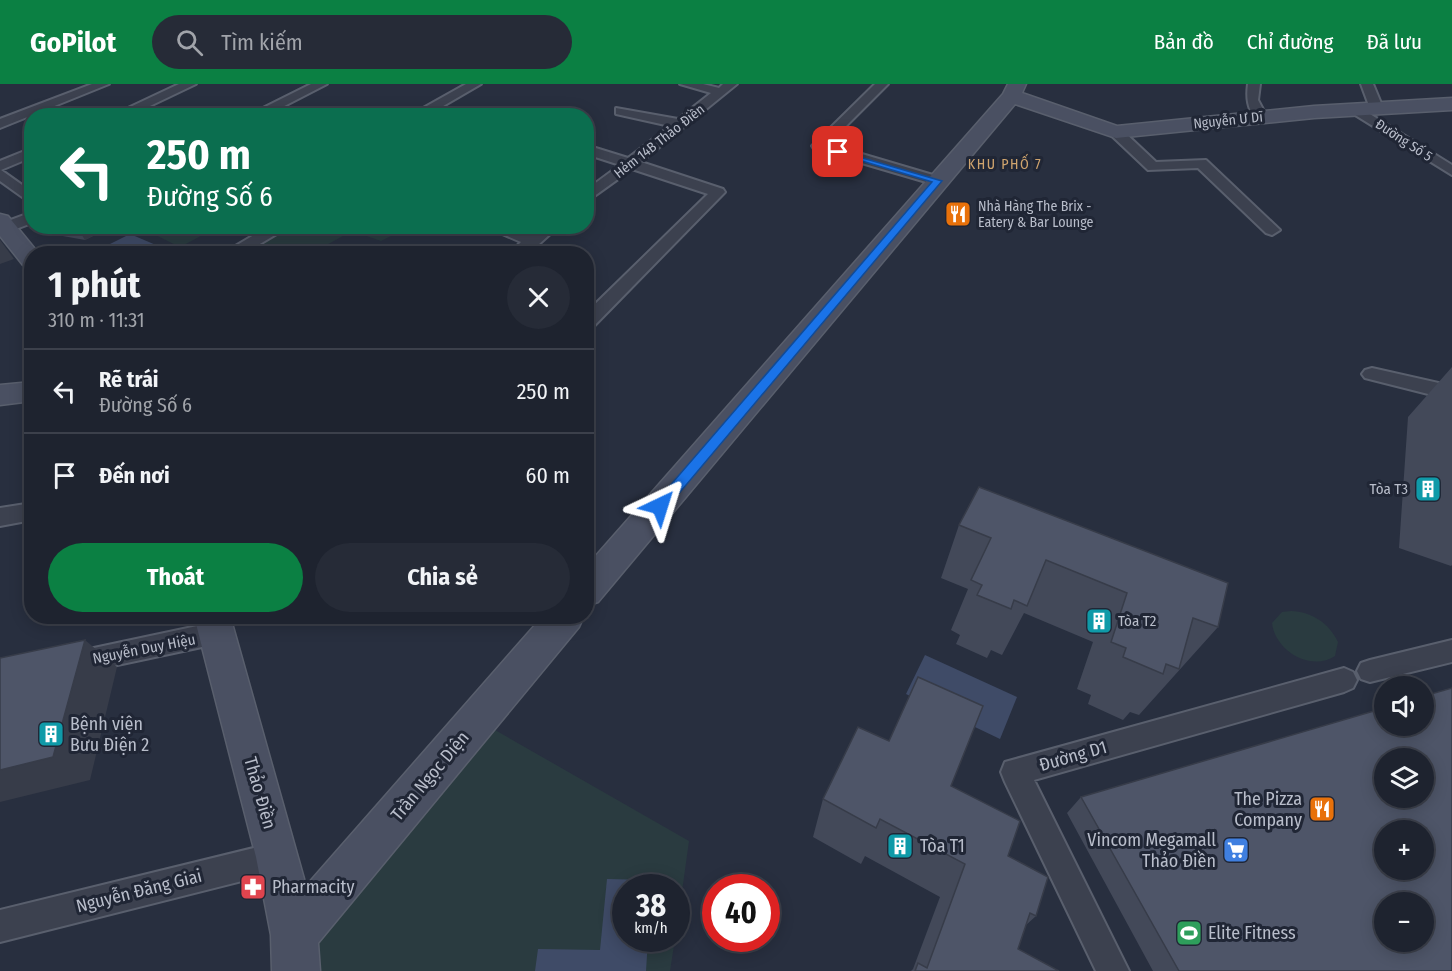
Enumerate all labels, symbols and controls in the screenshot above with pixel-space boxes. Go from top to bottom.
search box [152,15,572,69]
text: GoPilot [30,26,116,59]
icon: search [173,26,206,59]
text: Tìm kiếm [221,29,303,56]
text: Bản đồ [1154,29,1214,55]
text: Chỉ đường [1247,29,1333,55]
text: Đã lưu [1366,29,1422,55]
street label: Hẻm 14B Thảo Điền [610,100,708,182]
street label: Nguyễn Ư Dĩ [1193,108,1264,133]
street label: Đường Số 5 [1372,115,1436,165]
pin [812,126,863,177]
text: 250 m [147,130,251,180]
icon: left [48,132,126,210]
icon: arrive [821,135,854,168]
district label: KHU PHỐ 7 [968,153,1042,173]
text: Đường Số 6 [147,181,273,213]
place label: Nhà Hàng The Brix - Eatery & Bar Lounge [978,198,1094,231]
restaurant icon: Nhà Hàng The Brix - Eatery & Bar Lounge [943,199,973,229]
text: 1 phút [48,263,140,307]
button: close [507,266,570,329]
text: 310 m · 11:31 [48,308,145,332]
text: Rẽ trái [99,366,159,393]
icon: left [48,375,81,408]
text: 250 m [517,378,570,405]
text: Đường Số 6 [99,393,192,417]
icon: arrive [48,459,81,492]
text: Đến nơi [99,462,170,489]
text: 60 m [526,462,570,489]
position arrow [628,474,692,538]
building icon: Tòa T3 [1413,474,1443,504]
place label: Tòa T3 [1370,480,1408,498]
button: Thoát [48,543,303,612]
button: Chia sẻ [315,543,570,612]
building icon: Tòa T2 [1084,606,1114,636]
place label: Tòa T2 [1118,612,1157,630]
street label: Nguyễn Duy Hiệu [91,630,197,668]
map controls [1374,676,1434,952]
button: sound [1374,676,1434,736]
place label: Bệnh viện Bưu Điện 2 [70,713,149,756]
building icon: Bệnh viện Bưu Điện 2 [36,719,66,749]
street label: Trần Ngọc Diện [386,727,474,825]
street label: Đường D1 [1037,736,1109,776]
button: layers [1374,748,1434,808]
street label: Thảo Điền [239,754,281,832]
place label: The Pizza Company [1234,788,1302,831]
restaurant icon: The Pizza Company [1307,794,1337,824]
button: + [1374,820,1434,880]
place label: Vincom Megamall Thảo Điền [1087,829,1216,872]
building icon: Tòa T1 [885,831,915,861]
place label: Tòa T1 [920,835,965,857]
supermarket icon: Vincom Megamall Thảo Điền [1221,835,1251,865]
street label: Nguyễn Đăng Giai [74,865,204,917]
pharmacy icon: Pharmacity [238,872,268,902]
speed limit sign: 40 [702,874,780,952]
place label: Pharmacity [272,876,354,898]
text: 38 [636,888,666,924]
button: − [1374,892,1434,952]
sports icon: Elite Fitness [1174,918,1204,948]
text: km/h [634,919,668,937]
place label: Elite Fitness [1208,922,1296,944]

